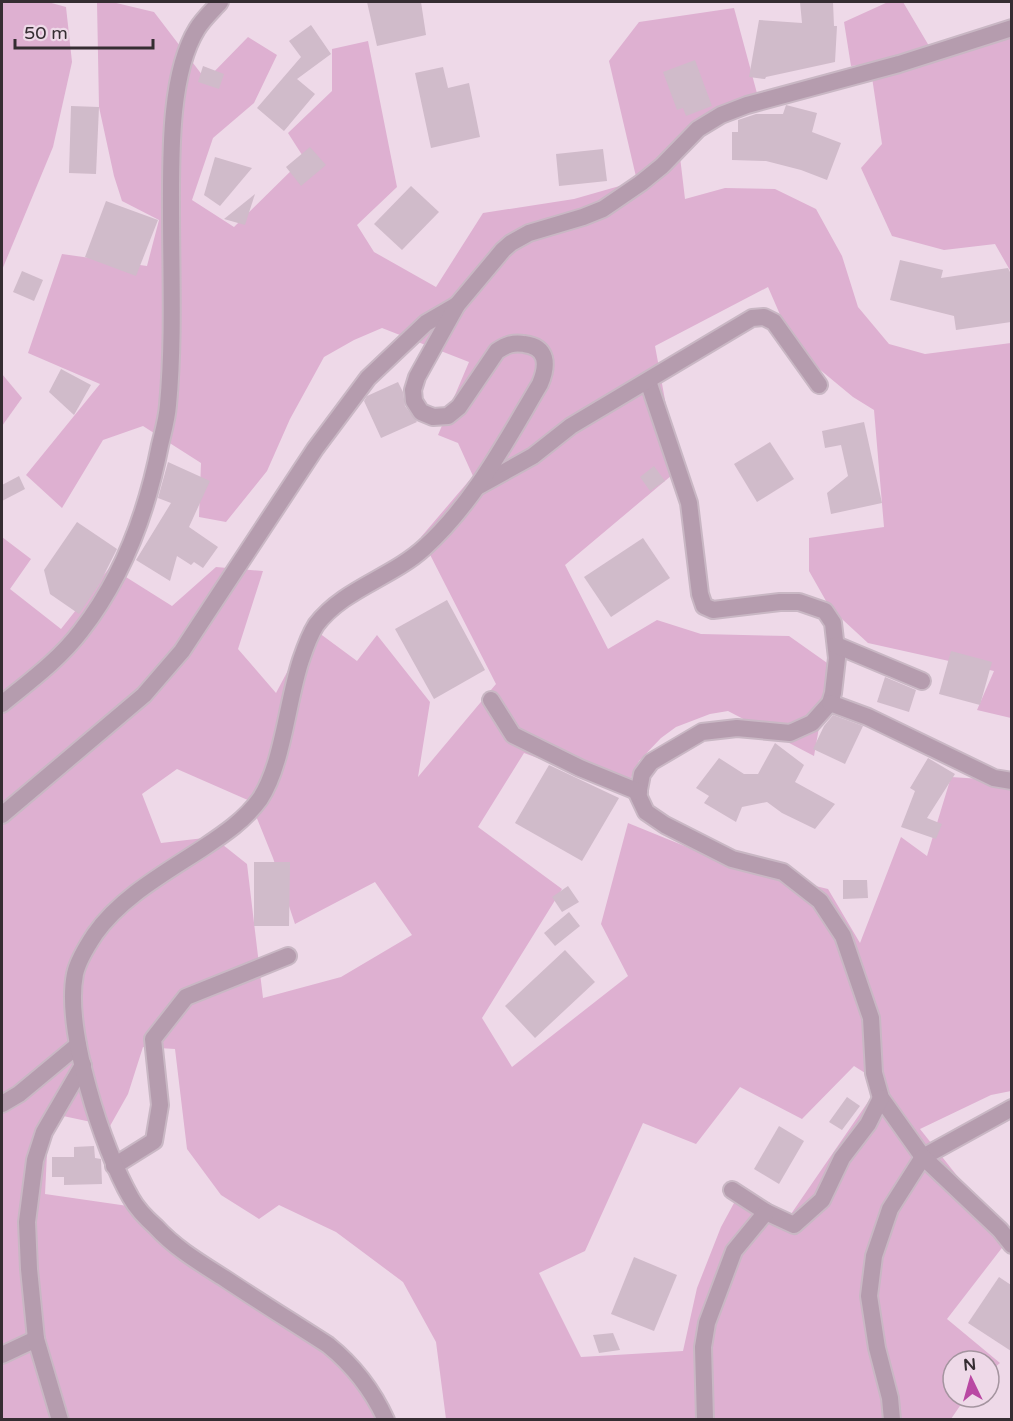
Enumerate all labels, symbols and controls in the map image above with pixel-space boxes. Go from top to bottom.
scale bar [15,12,153,50]
text: 50 m [24,22,68,44]
north arrow [941,1349,1001,1409]
text: N [963,1355,977,1376]

